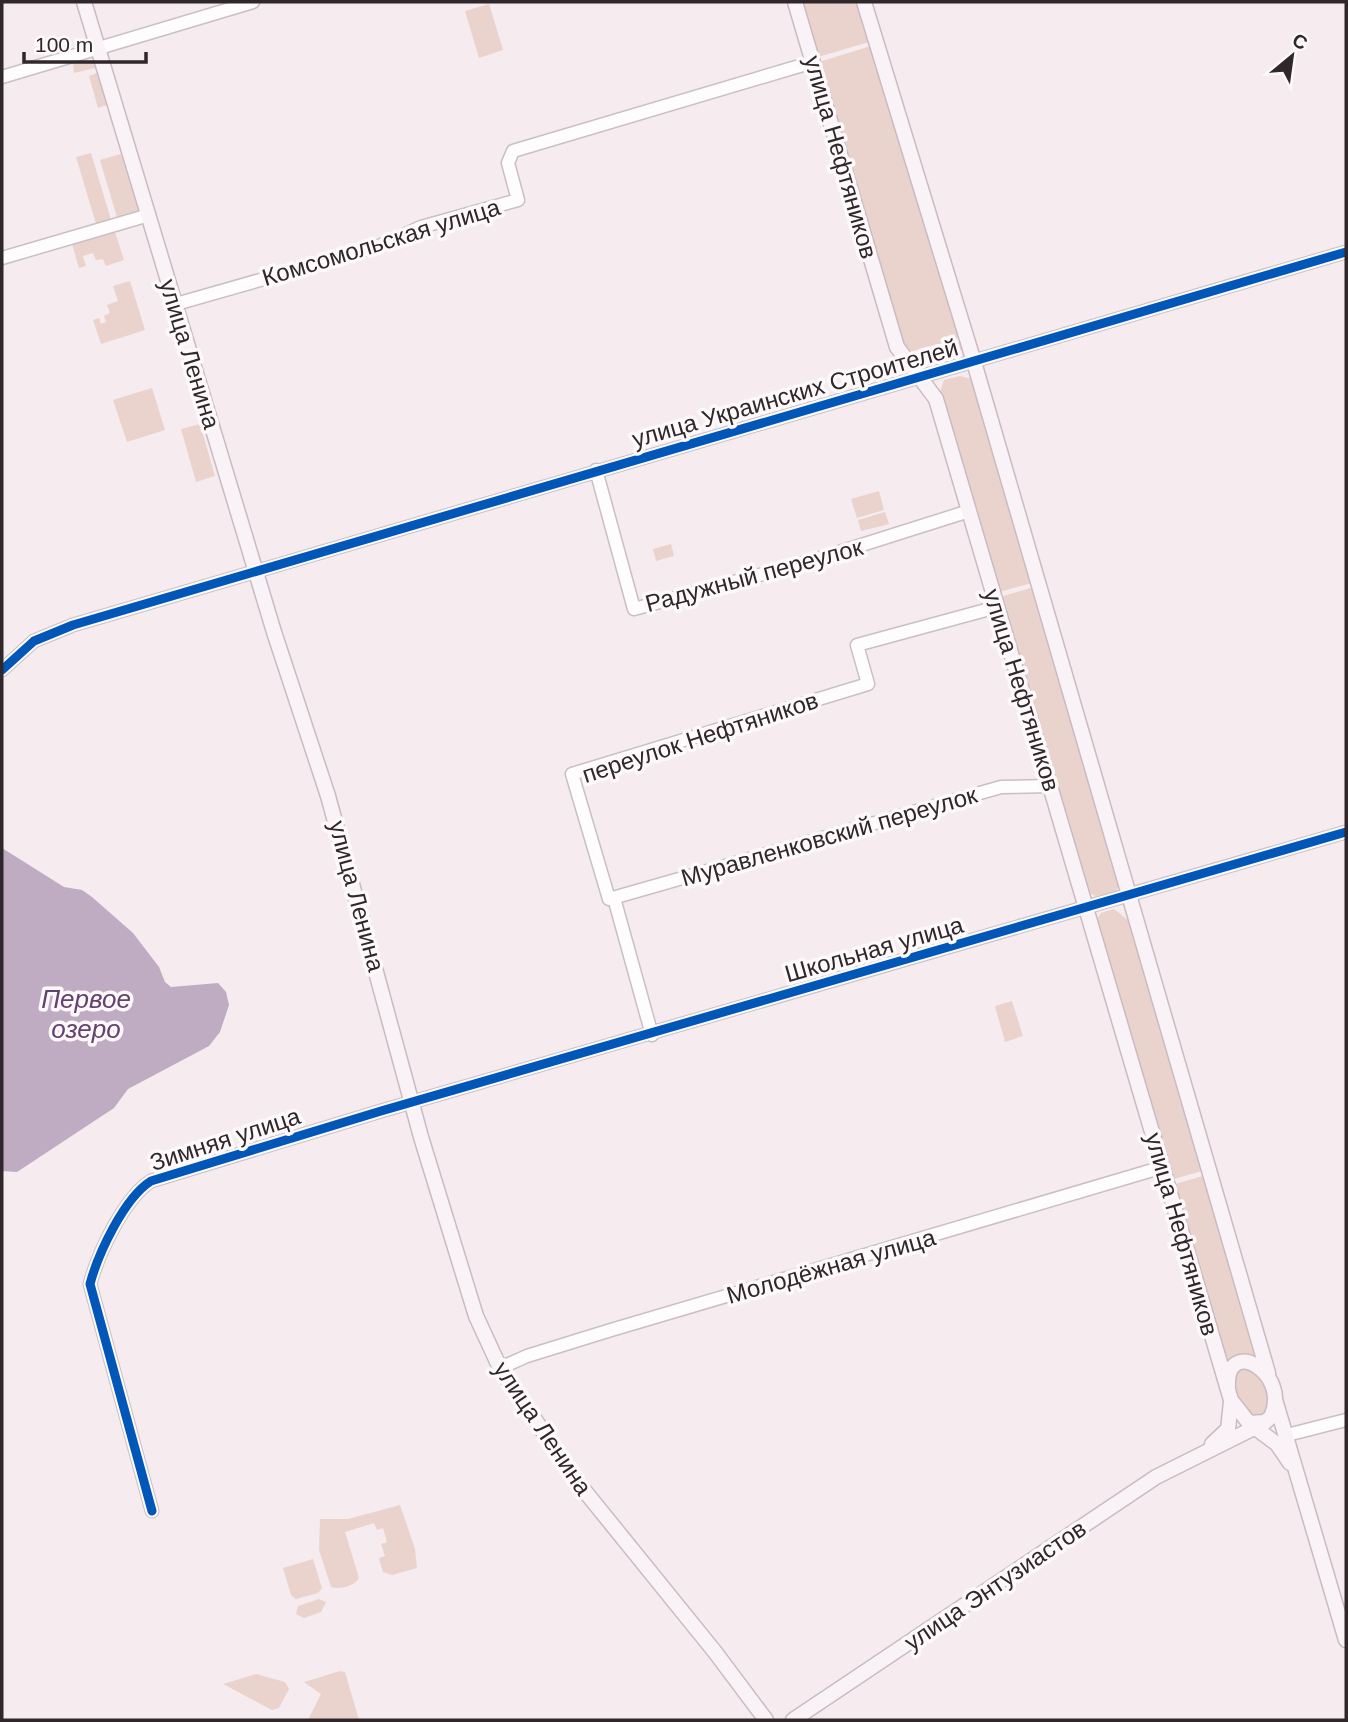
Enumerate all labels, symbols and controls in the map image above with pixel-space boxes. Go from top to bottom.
scale bar [24,21,147,65]
north arrow [1257,21,1327,91]
text: С [1289,29,1311,54]
text: 100 m [35,33,93,56]
street label: улица Нефтяников [799,52,883,262]
street label: Комсомольская улица [259,193,504,291]
street label: улица Ленина [154,276,226,433]
street label: улица Украинских Строителей [629,333,961,453]
street label: Радужный переулок [642,533,866,617]
street label: улица Нефтяников [978,586,1066,794]
street label: переулок Нефтяников [579,686,821,788]
street label: Муравленковский переулок [678,781,980,891]
street label: улица Ленина [324,818,390,975]
street label: Школьная улица [782,910,967,987]
water label: Первое озеро [41,984,131,1044]
street label: Зимняя улица [147,1102,304,1176]
street label: улица Нефтяников [1140,1129,1224,1339]
street label: Молодёжная улица [724,1223,939,1309]
street label: улица Ленина [488,1356,598,1500]
street label: улица Энтузиастов [899,1514,1091,1656]

